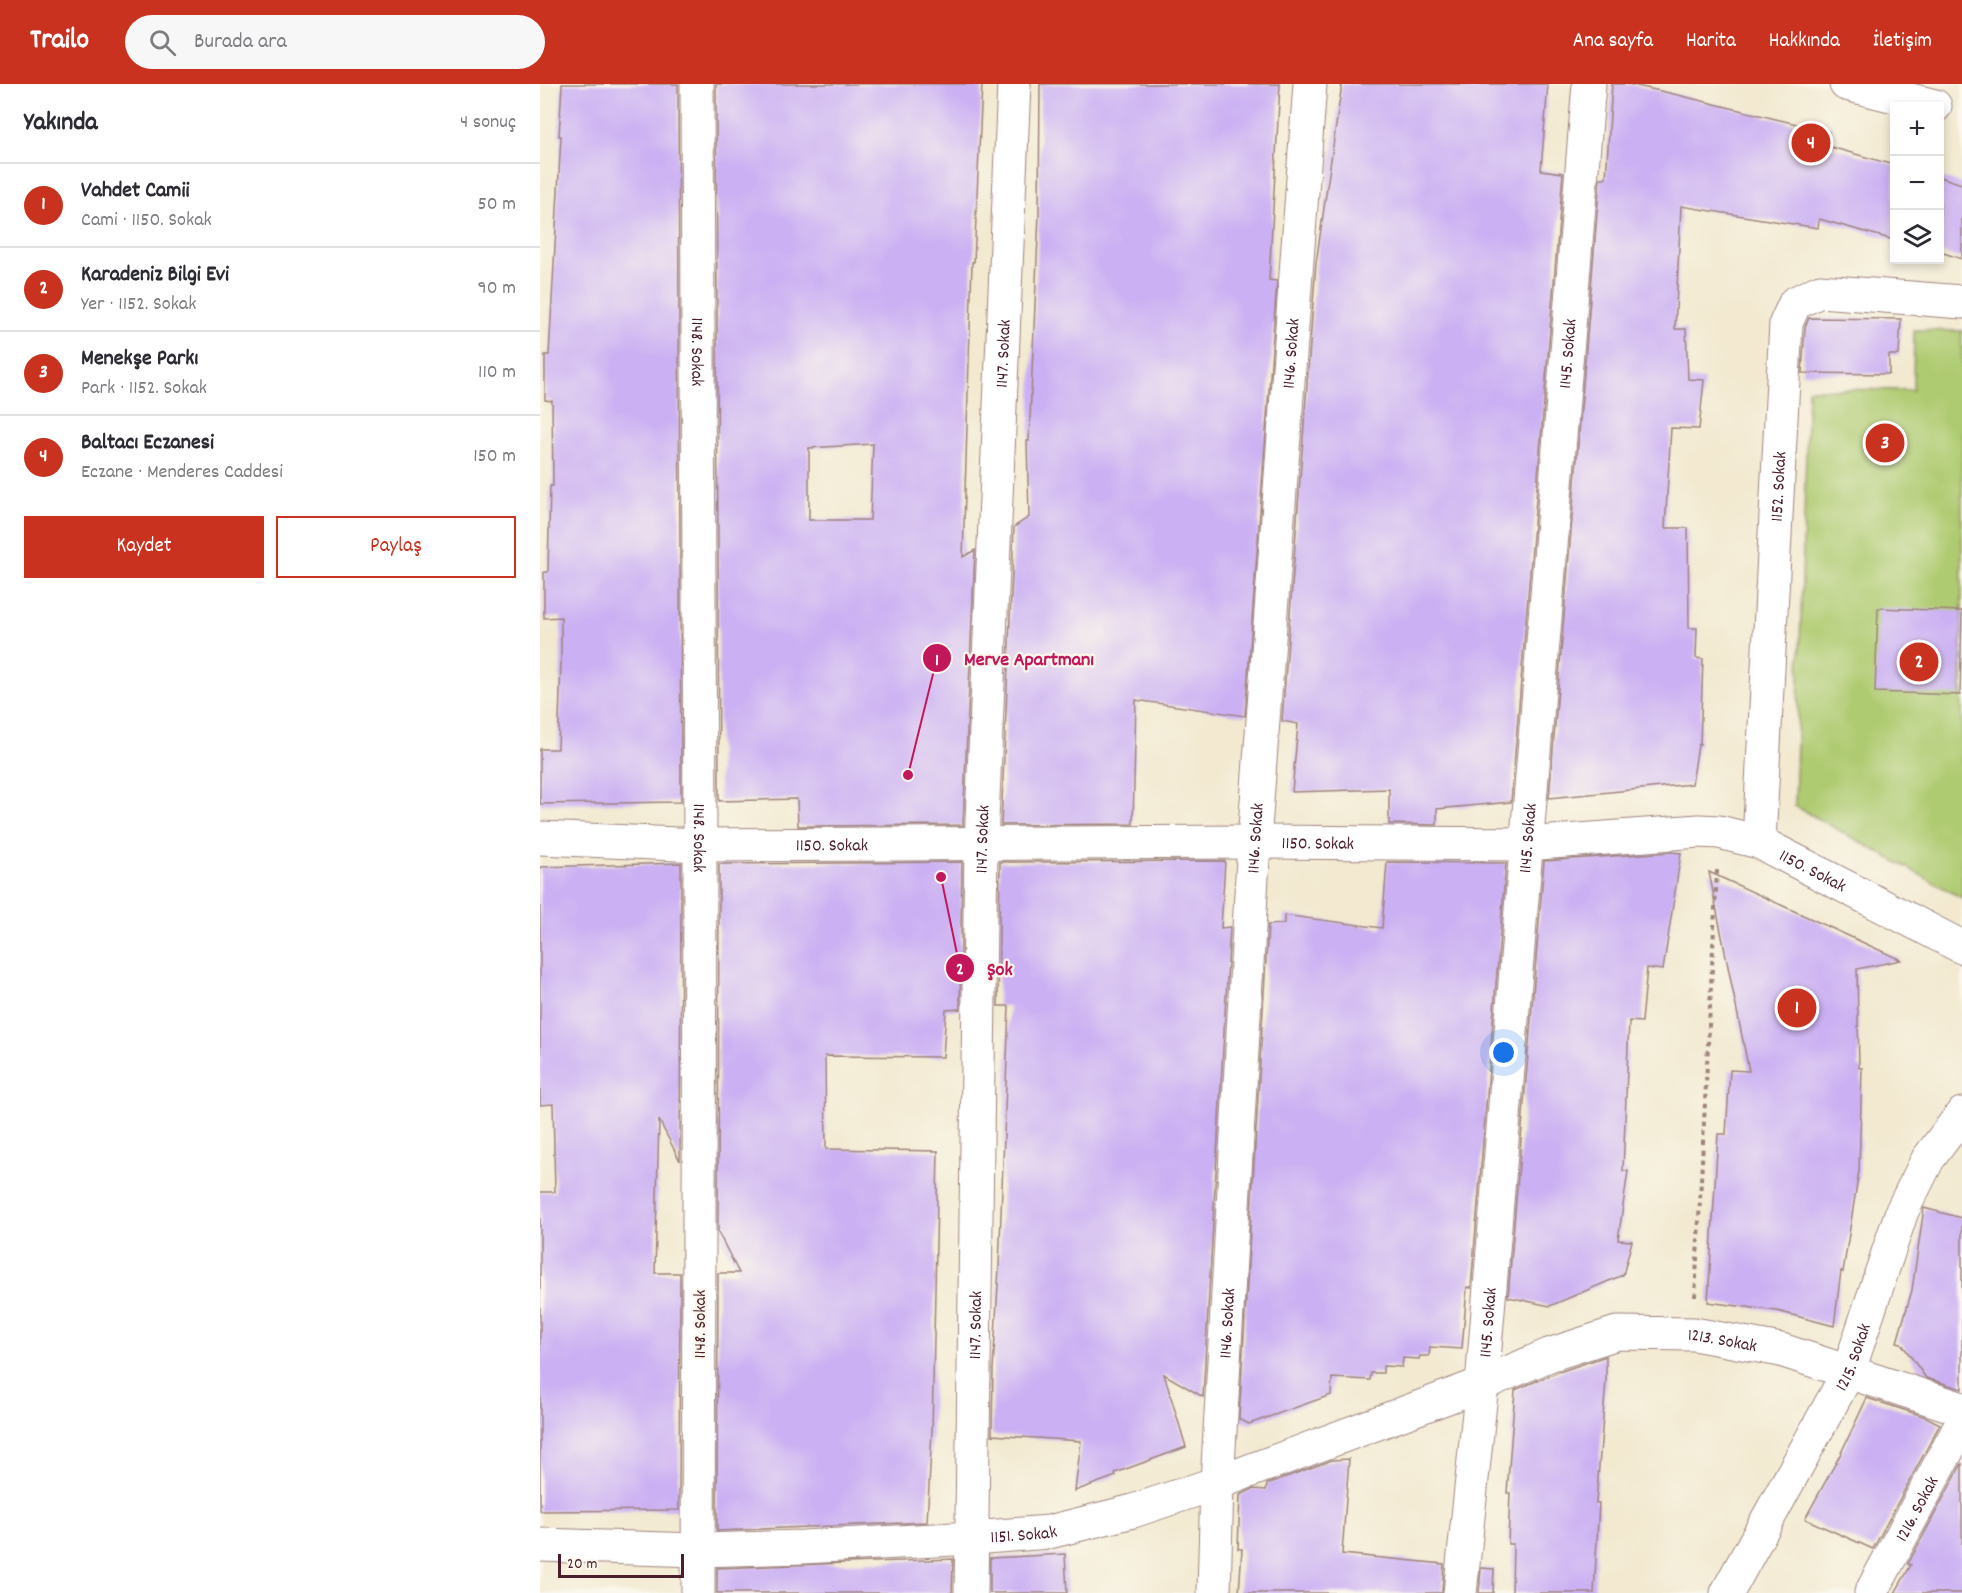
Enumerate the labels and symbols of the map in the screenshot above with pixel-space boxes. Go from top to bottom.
pin: 4 [1792,120,1830,166]
street label: 1148. Sokak [683,317,708,387]
street label: 1146. Sokak [1278,318,1308,390]
street label: 1145. Sokak [1554,318,1585,390]
street label: 1147. Sokak [991,319,1019,388]
pin: 3 [1866,420,1904,466]
street label: 1152. Sokak [1766,451,1794,522]
callout: Merve Apartmanı [922,639,1106,677]
pin: 2 [1900,640,1938,684]
text: Merve Apartmanı [964,647,1094,675]
text: 1 [935,649,939,674]
street label: 1146. Sokak [1242,802,1272,874]
street label: 1145. Sokak [1514,802,1545,874]
street label: 1148. Sokak [685,803,710,872]
street label: 1147. Sokak [971,804,998,874]
street label: 1150. Sokak [1282,832,1354,858]
street label: 1150. Sokak [796,834,868,859]
street label: 1150. Sokak [1774,845,1850,900]
callout: Şok [945,949,1025,987]
text: Şok [987,957,1013,985]
text: 2 [956,958,964,983]
pin: 1 [1778,986,1816,1030]
your location [1489,1038,1518,1067]
street label: 1145. Sokak [1474,1287,1505,1359]
street label: 1146. Sokak [1214,1288,1243,1359]
street label: 1148. Sokak [689,1290,714,1358]
street label: 1147. Sokak [964,1291,990,1360]
street label: 1215. Sokak [1830,1320,1879,1396]
street label: 1213. Sokak [1688,1324,1759,1360]
street label: 1216. Sokak [1891,1472,1946,1547]
street label: 1151. Sokak [990,1520,1060,1552]
scale bar [558,1551,684,1578]

